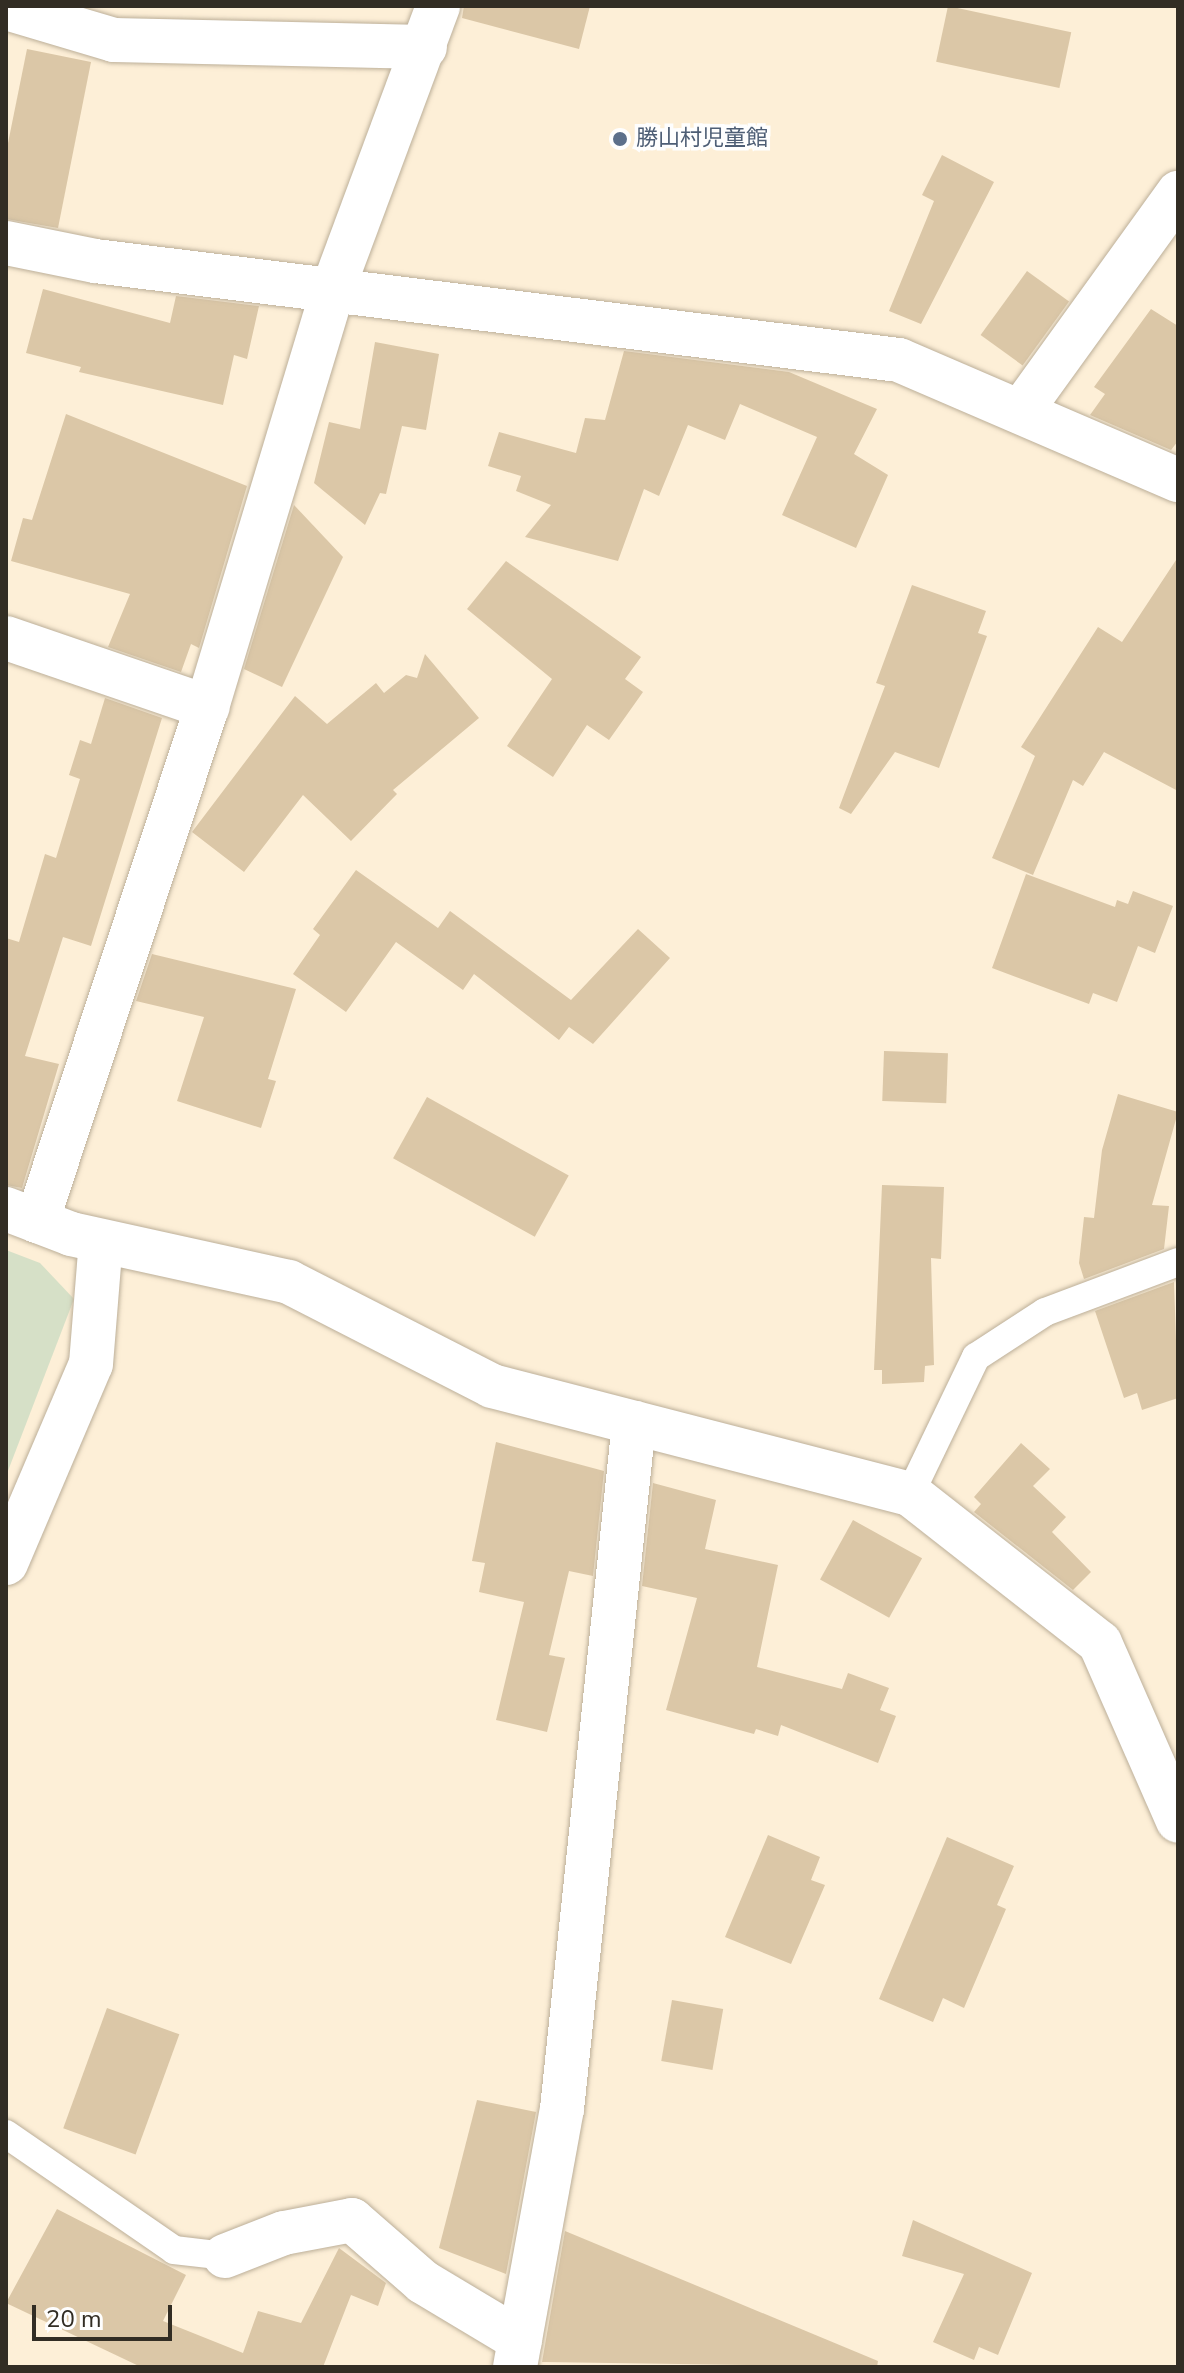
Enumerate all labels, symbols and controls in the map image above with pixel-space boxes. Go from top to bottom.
place label: 勝山村児童館 [636,126,768,152]
marker: 勝山村児童館 [611,130,629,148]
scale bar [36,2289,176,2339]
text: 20 m [46,2303,102,2335]

